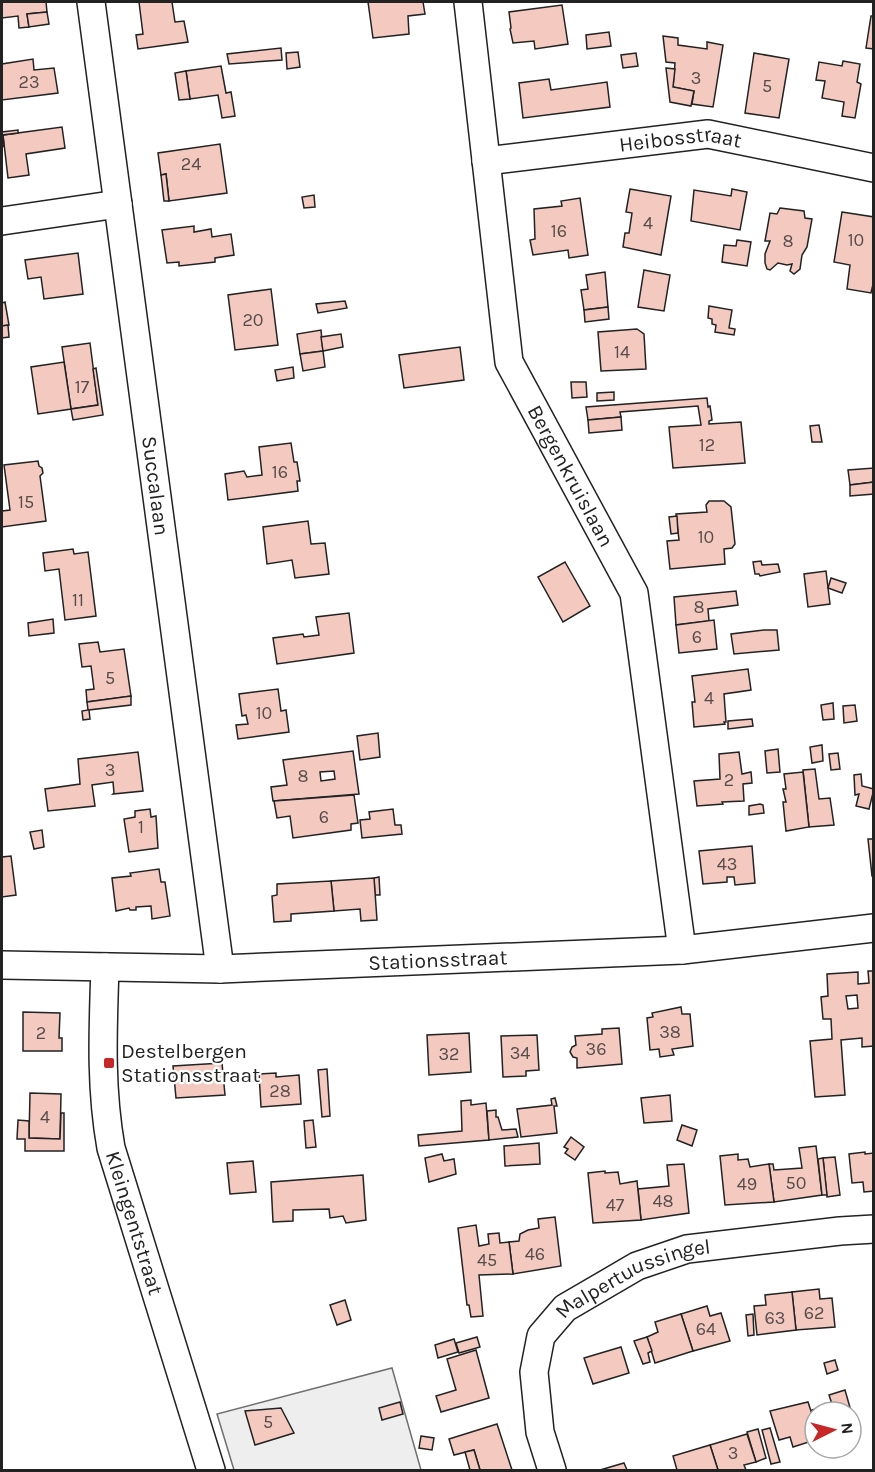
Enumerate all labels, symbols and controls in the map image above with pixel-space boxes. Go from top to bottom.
house number: 3 [691,67,701,89]
house number: 23 [18,71,40,93]
house number: 5 [762,75,772,97]
street label: Heibosstraat [618,122,744,157]
house number: 24 [181,153,201,175]
house number: 4 [643,212,653,234]
house number: 16 [551,220,567,242]
house number: 10 [848,229,864,251]
house number: 8 [782,230,794,252]
house number: 20 [242,309,264,331]
house number: 14 [614,341,630,363]
house number: 17 [75,376,90,398]
street label: Bergenkruislaan [523,401,619,551]
street label: Succalaan [137,434,174,537]
house number: 12 [699,434,715,456]
house number: 16 [272,461,288,483]
house number: 15 [18,491,34,513]
house number: 10 [698,526,714,548]
house number: 11 [72,589,84,611]
house number: 8 [693,596,705,618]
house number: 6 [692,626,702,648]
house number: 5 [105,667,115,689]
house number: 4 [704,687,714,709]
house number: 10 [256,702,272,724]
house number: 3 [105,759,115,781]
house number: 8 [297,765,309,787]
house number: 2 [724,769,734,791]
house number: 6 [319,806,329,828]
house number: 1 [138,816,144,838]
house number: 43 [717,853,737,875]
street label: Stationsstraat [368,945,508,975]
house number: 38 [659,1021,681,1043]
house number: 2 [36,1022,46,1044]
house number: 36 [586,1038,606,1060]
place label: Destelbergen Stationsstraat [121,1039,260,1087]
house number: 34 [510,1042,530,1064]
house number: 32 [438,1043,460,1065]
marker: Destelbergen Stationsstraat [102,1056,116,1070]
house number: 28 [269,1080,291,1102]
house number: 4 [40,1106,50,1128]
street label: Kleingentstraat [101,1148,168,1298]
house number: 50 [786,1172,806,1194]
house number: 49 [737,1173,757,1195]
house number: 48 [652,1190,674,1212]
house number: 47 [606,1194,625,1216]
street label: Malpertuussingel [550,1234,712,1323]
house number: 46 [525,1243,545,1265]
house number: 45 [477,1249,497,1271]
house number: 62 [804,1302,824,1324]
house number: 63 [765,1307,785,1329]
house number: 64 [696,1318,716,1340]
north arrow [803,1400,863,1460]
house number: 5 [263,1411,273,1433]
text: N [837,1422,857,1435]
house number: 3 [728,1442,738,1464]

